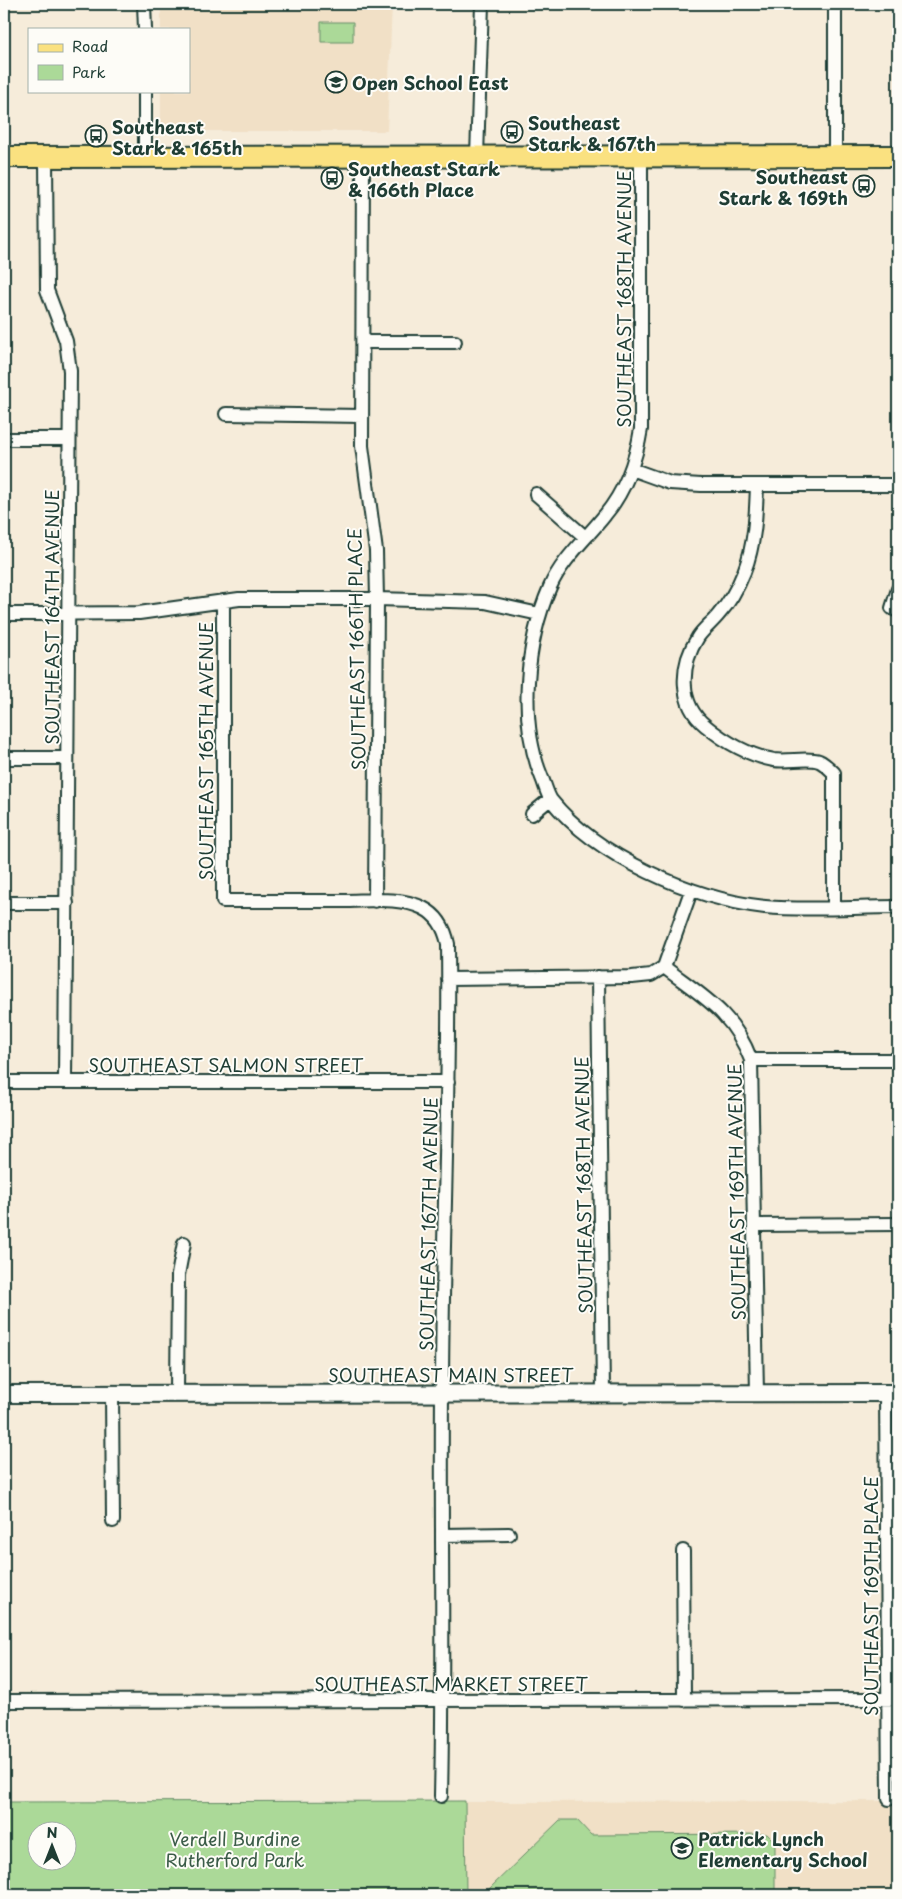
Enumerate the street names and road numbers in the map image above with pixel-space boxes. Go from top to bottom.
street label: SOUTHEAST 168TH AVENUE [610,170,637,428]
street label: SOUTHEAST 164TH AVENUE [38,489,65,745]
street label: SOUTHEAST 166TH PLACE [340,528,372,770]
street label: SOUTHEAST 165TH AVENUE [192,622,219,880]
street label: SOUTHEAST SALMON STREET [89,1051,364,1078]
street label: SOUTHEAST 168TH AVENUE [567,1056,599,1314]
street label: SOUTHEAST 169TH AVENUE [720,1063,752,1321]
street label: SOUTHEAST 167TH AVENUE [412,1097,444,1351]
street label: SOUTHEAST MAIN STREET [328,1361,574,1388]
street label: SOUTHEAST 169TH PLACE [857,1476,884,1716]
street label: SOUTHEAST MARKET STREET [314,1670,588,1697]

